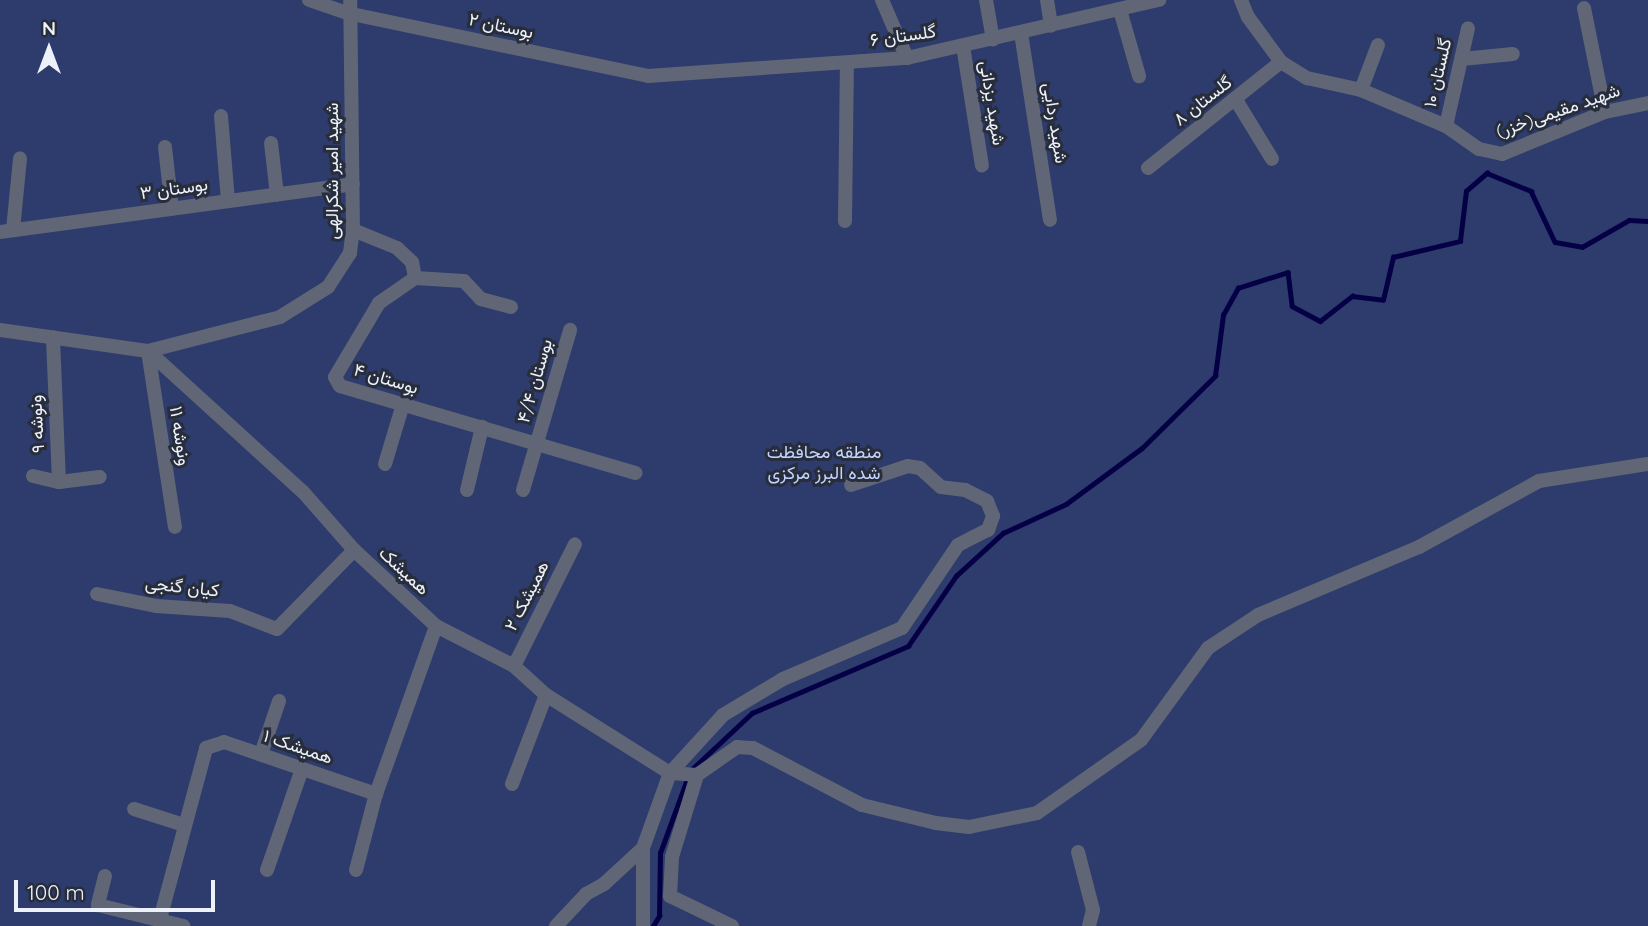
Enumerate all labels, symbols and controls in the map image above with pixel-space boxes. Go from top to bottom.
street label: بوستان ۲ [467,9,535,43]
north arrow [14,14,84,84]
text: N [42,16,56,40]
street label: گلستان ۶ [869,21,937,51]
street label: گلستان ۱۰ [1420,36,1456,110]
street label: شهید یزدانی [975,59,1009,147]
street label: گلستان ۸ [1169,71,1237,131]
street label: شهید مقیمی(‌خزر) [1493,80,1623,142]
street label: شهید ردایی [1038,81,1072,165]
street label: شهید امیر شکرالهی [321,103,343,239]
street label: بوستان ۳ [139,174,209,204]
street label: بوستان ۴/۴ [513,337,557,425]
street label: بوستان ۴ [351,359,421,399]
street label: ونوشه ۹ [25,394,49,454]
street label: ونوشه ۱۱ [165,405,195,467]
park label: منطقه محافظت شده البرز مرکزی [767,442,881,484]
street label: همیشک [374,542,434,600]
street label: همیشک ۲ [500,557,554,635]
street label: کیان گنجی [144,572,220,602]
street label: همیشک ۱ [261,725,335,769]
scale bar [18,866,219,910]
text: 100 m [27,879,85,905]

